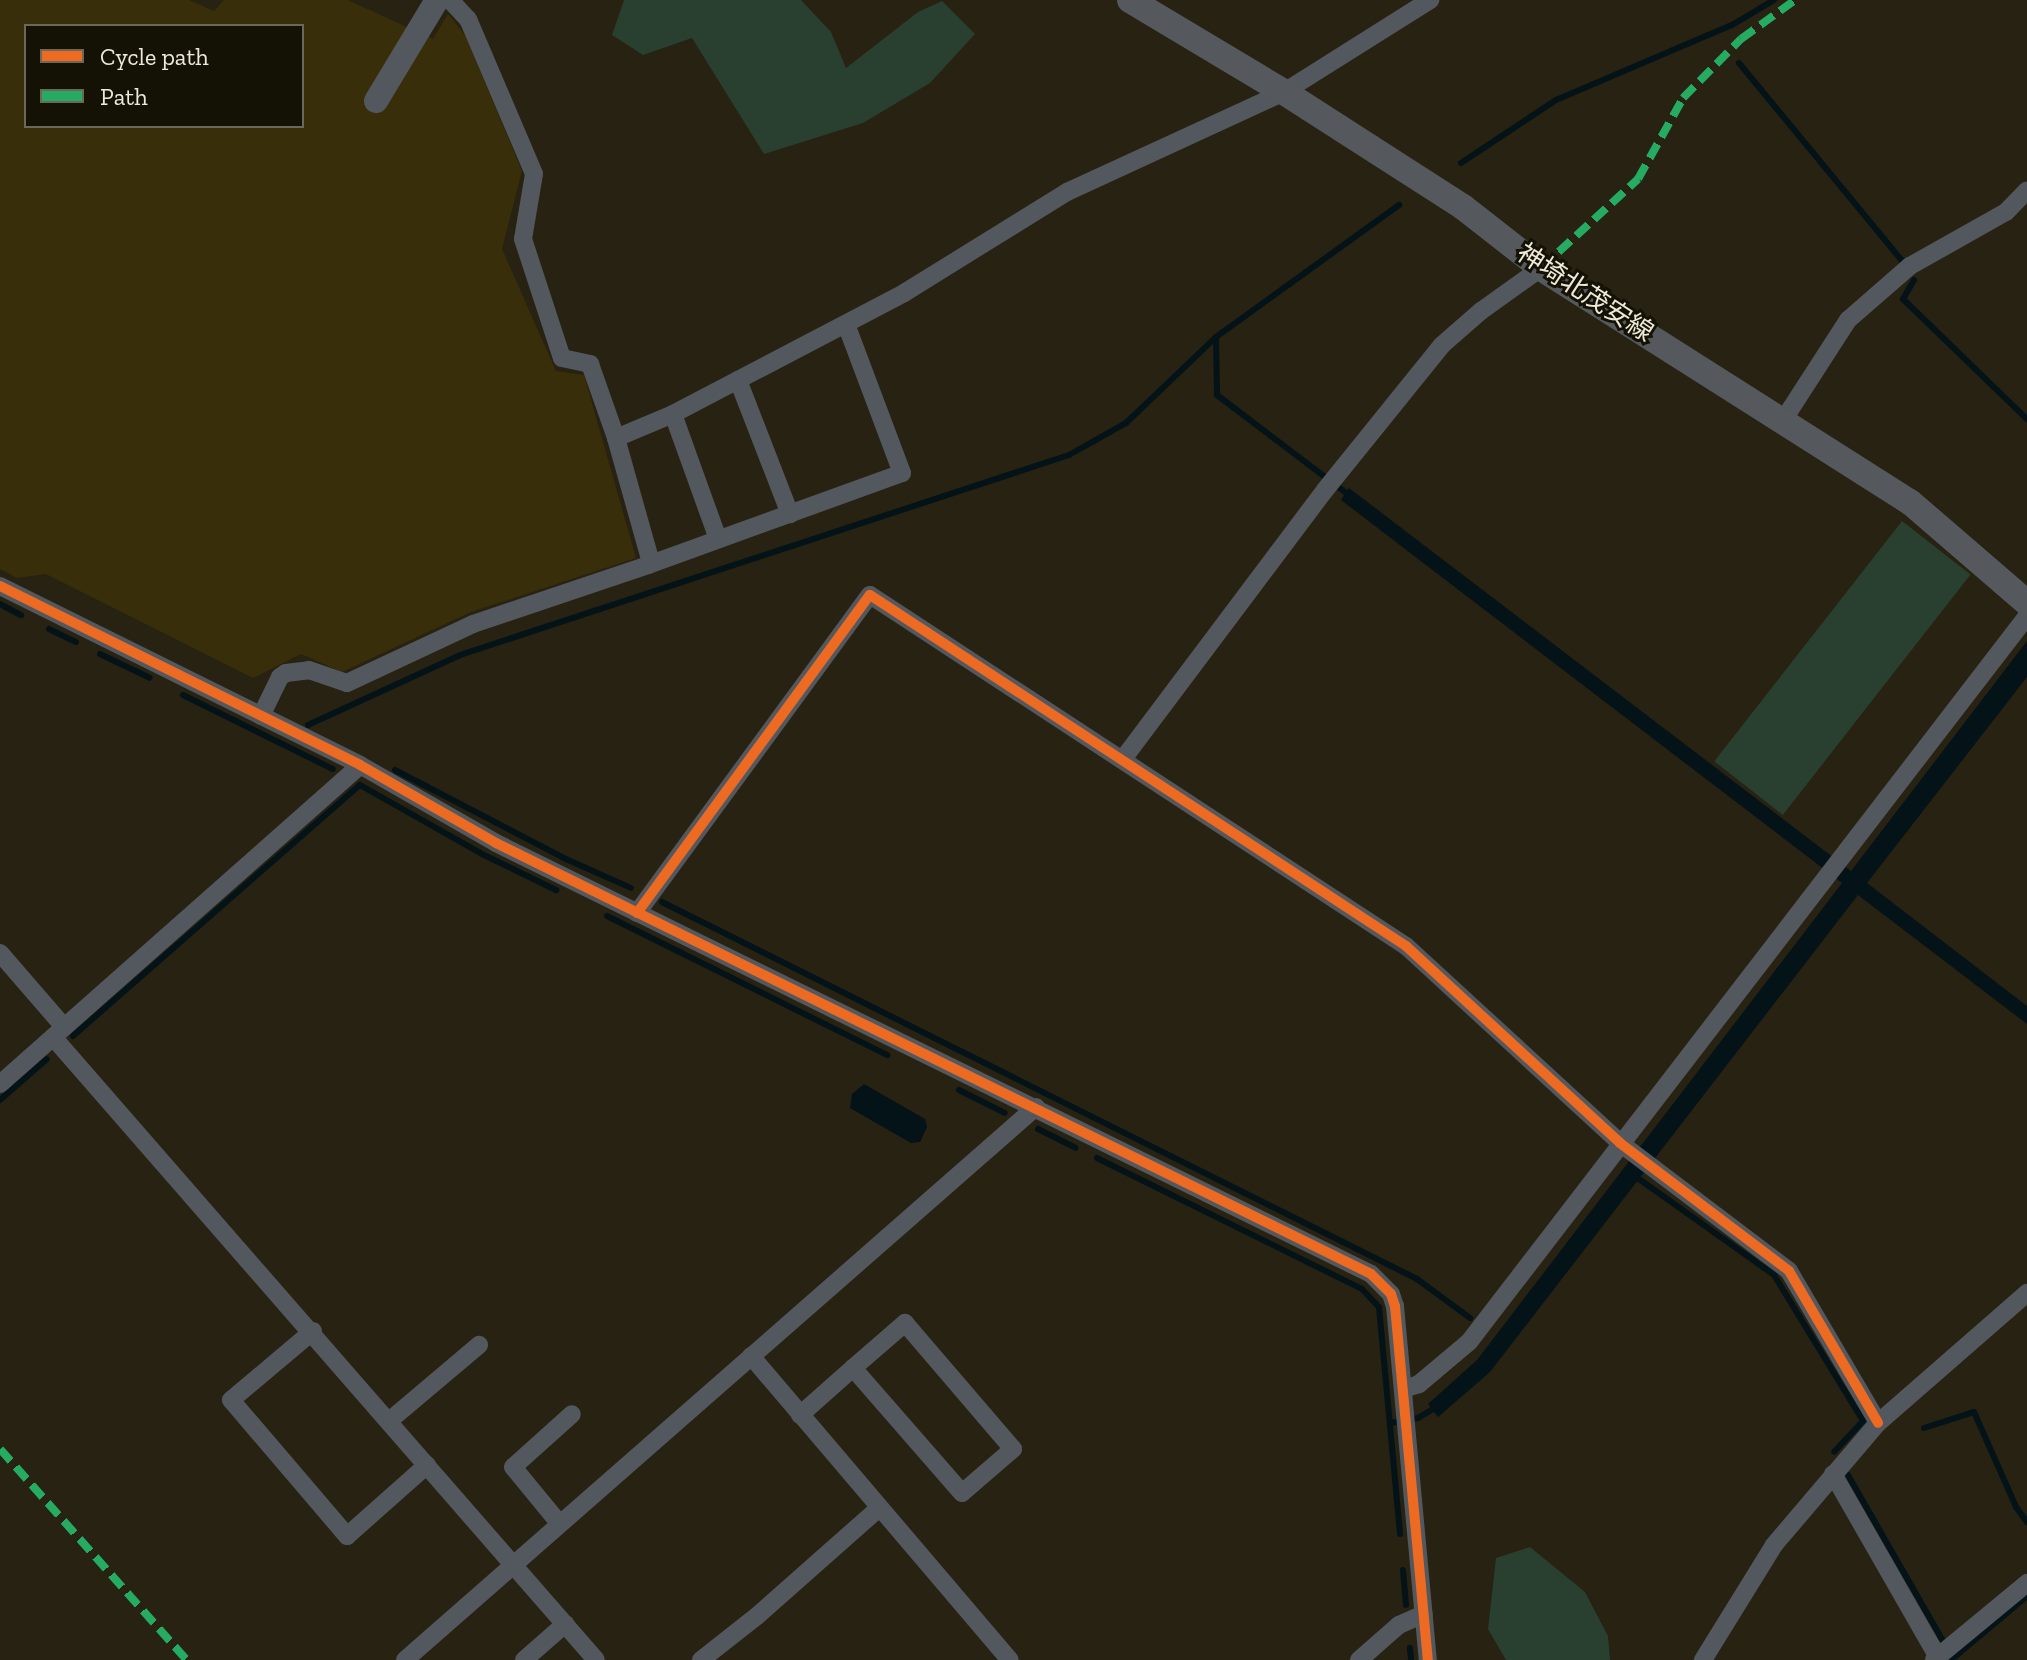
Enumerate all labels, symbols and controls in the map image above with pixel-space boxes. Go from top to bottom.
legend [24,24,304,128]
text: Cycle path [100,42,209,71]
text: Path [100,82,148,111]
street label: 神埼北茂安線 [1511,237,1659,349]

